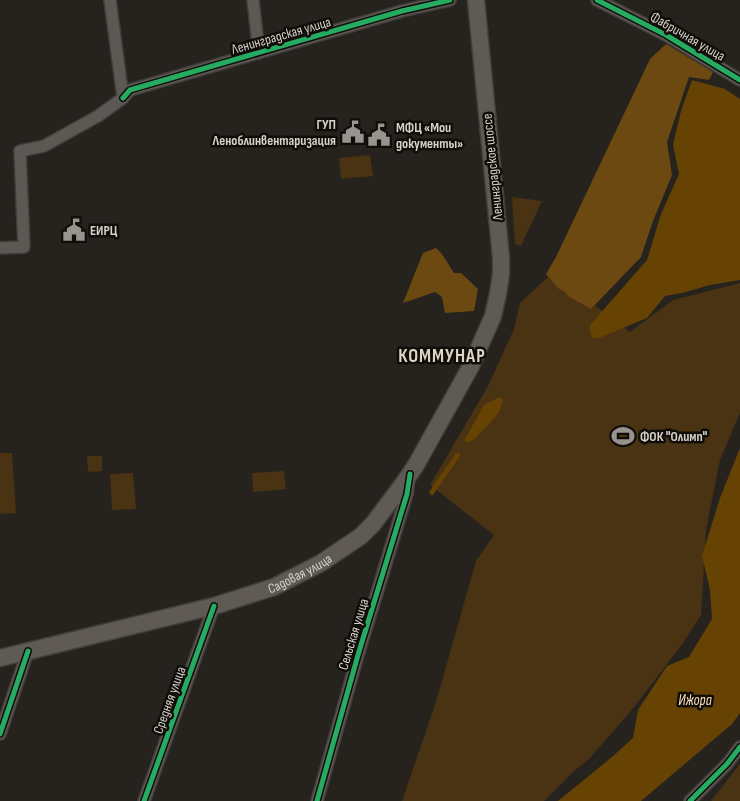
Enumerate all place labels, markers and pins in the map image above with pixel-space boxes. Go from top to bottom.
place label: ГУП Леноблинвентаризация [212,116,336,149]
public building icon: ГУП Леноблинвентаризация [340,119,366,145]
place label: МФЦ «Мои документы» [396,119,463,152]
public building icon: МФЦ «Мои документы» [366,122,392,148]
public building icon: ЕИРЦ [61,217,87,243]
place label: ЕИРЦ [90,222,118,239]
sports icon: ФОК "Олимп" [610,423,636,449]
place label: ФОК "Олимп" [640,428,707,445]

